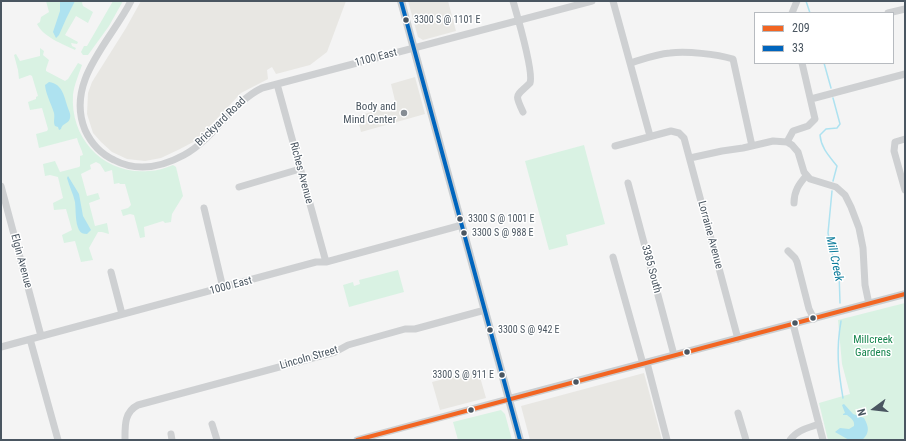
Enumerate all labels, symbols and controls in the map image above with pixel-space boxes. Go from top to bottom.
legend [754,12,894,64]
place label: 3300 S @ 1101 E [414,14,481,26]
marker: 3300 S @ 1101 E [401,15,411,25]
text: 209 [792,21,810,35]
text: 33 [792,41,804,55]
street label: 1100 East [353,46,399,70]
street label: Brickyard Road [193,95,249,149]
place label: Body and Mind Center [343,100,396,126]
marker: Body and Mind Center [399,108,409,118]
street label: Riches Avenue [286,141,316,205]
street label: Lorraine Avenue [695,200,725,270]
place label: 3300 S @ 1001 E [468,213,535,225]
marker: 3300 S @ 1001 E [455,214,465,224]
place label: 3300 S @ 988 E [472,227,534,239]
marker: 3300 S @ 988 E [459,228,469,238]
street label: Elgin Avenue [7,233,35,289]
water label: Mill Creek [822,235,846,283]
street label: 3385 South [638,243,664,295]
street label: 1000 East [208,274,254,298]
unlabelled marker [808,313,818,323]
unlabelled marker [790,318,800,328]
place label: 3300 S @ 942 E [498,324,560,336]
marker: 3300 S @ 942 E [485,325,495,335]
park label: Millcreek Gardens [853,333,893,359]
street label: Lincoln Street [278,343,340,373]
unlabelled marker [682,347,692,357]
place label: 3300 S @ 911 E [432,369,494,381]
marker: 3300 S @ 911 E [497,370,507,380]
unlabelled marker [571,377,581,387]
north arrow [854,389,894,429]
unlabelled marker [466,405,476,415]
text: N [855,407,869,417]

